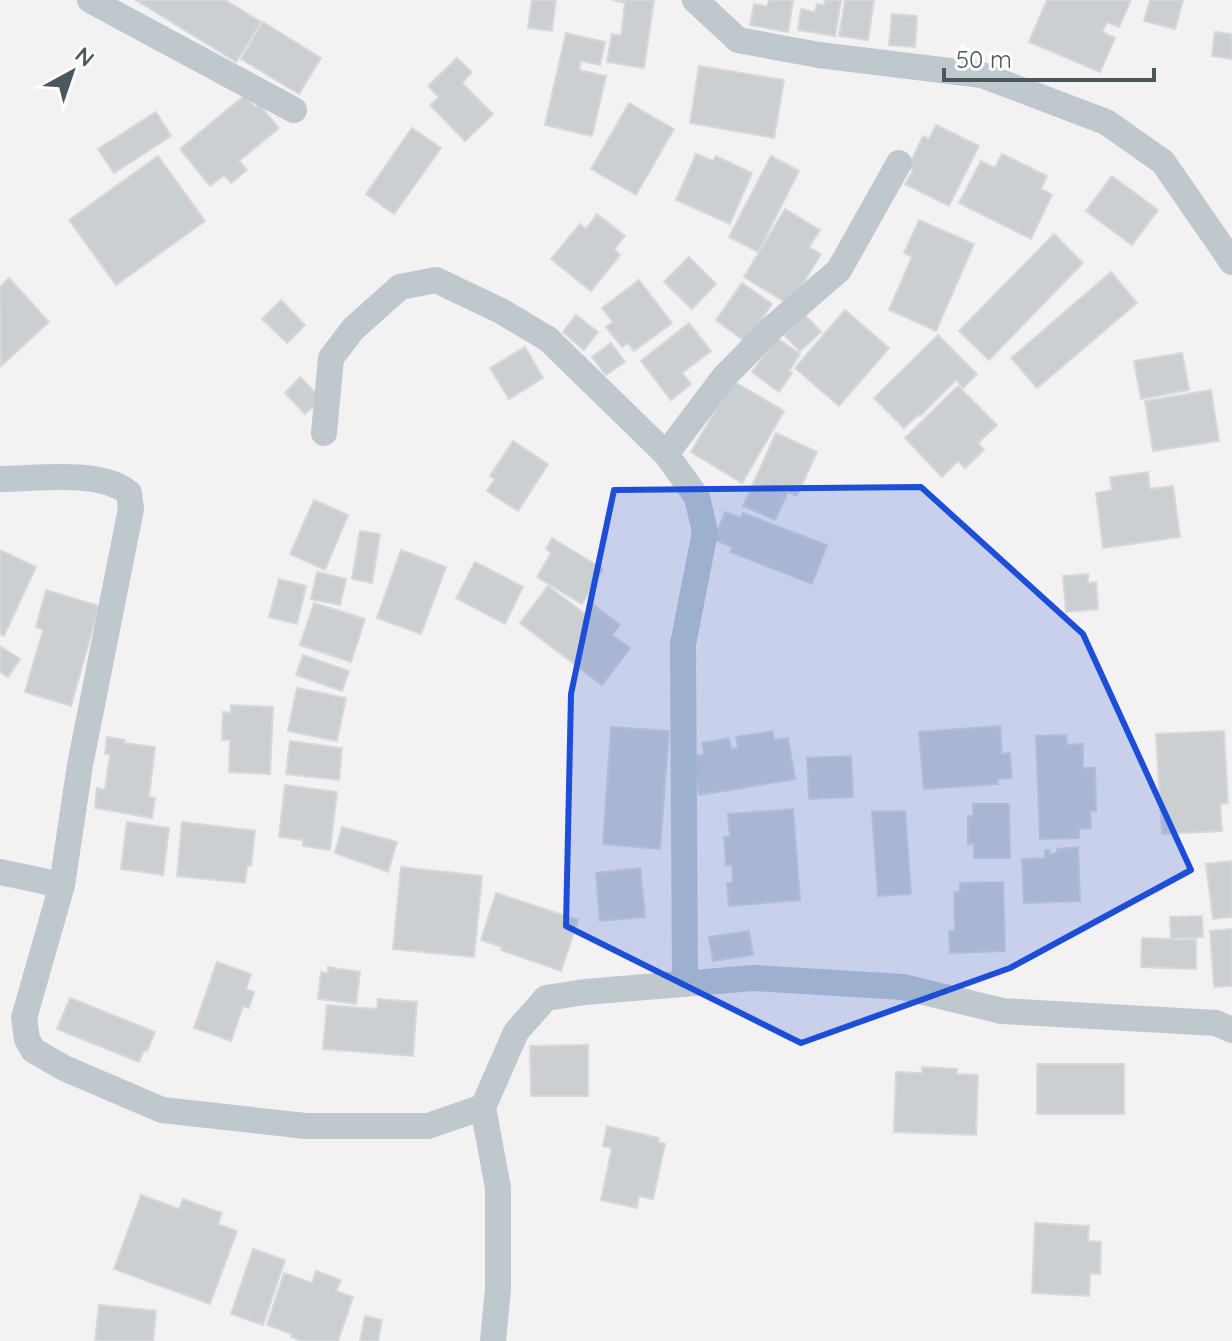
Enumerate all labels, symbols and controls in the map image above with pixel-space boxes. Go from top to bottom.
north arrow [32,32,112,112]
scale bar [944,32,1154,82]
text: N [70,41,100,73]
text: 50 m [956,44,1012,74]

